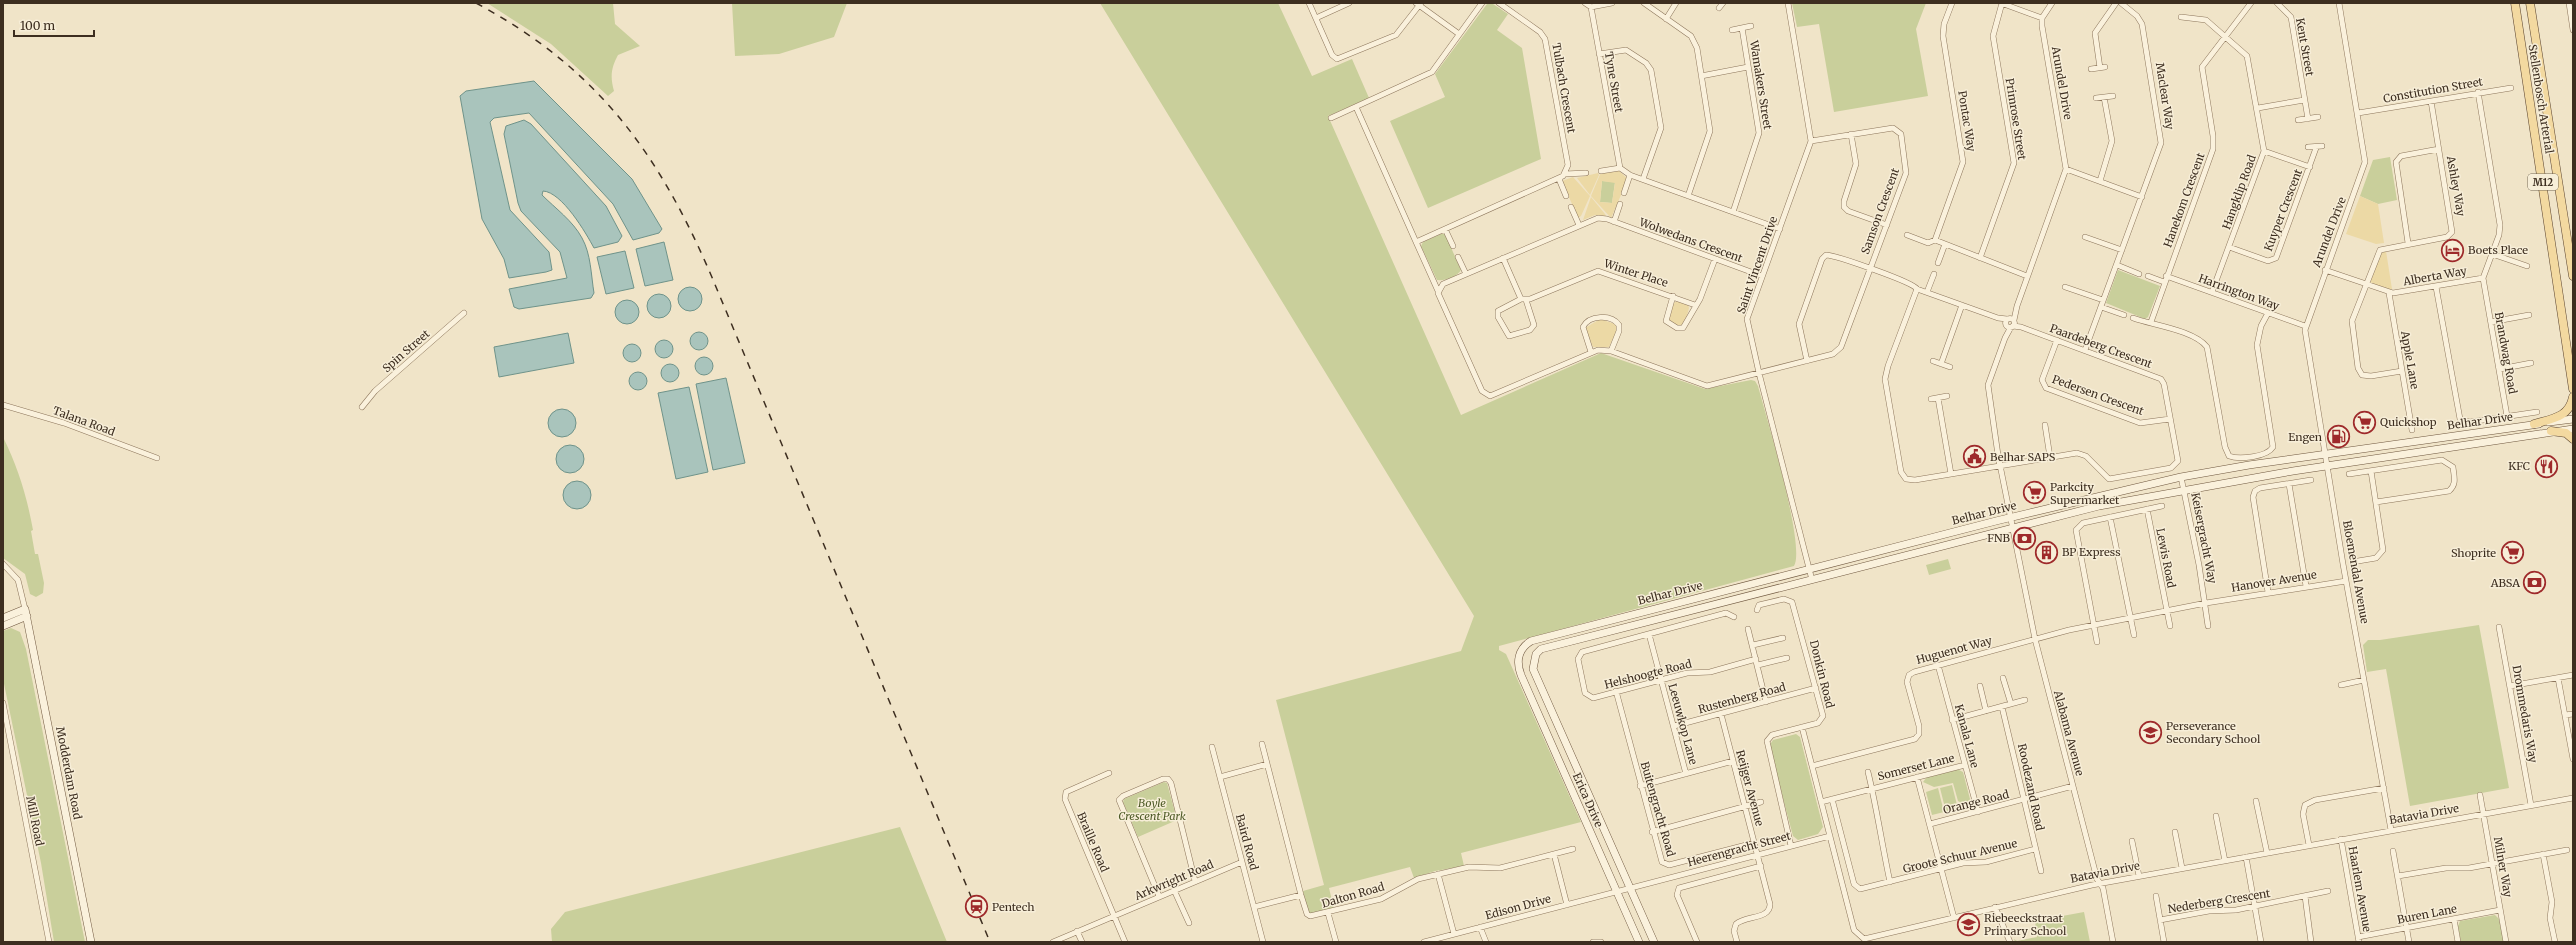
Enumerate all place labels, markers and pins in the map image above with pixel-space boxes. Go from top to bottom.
hotel icon: Boets Place [2440,237,2466,263]
place label: Boets Place [2468,243,2528,257]
supermarket icon: Quickshop [2352,409,2378,435]
place label: Quickshop [2380,415,2437,429]
fuel station icon: Engen [2325,424,2351,450]
place label: Engen [2288,430,2323,444]
public building icon: Belhar SAPS [1962,444,1988,470]
place label: Belhar SAPS [1990,450,2056,464]
restaurant icon: KFC [2533,453,2559,479]
place label: KFC [2508,459,2530,473]
supermarket icon: Parkcity Supermarket [2022,480,2048,506]
place label: Parkcity Supermarket [2050,480,2120,507]
bank icon: FNB [2012,525,2038,551]
place label: FNB [1987,531,2011,545]
building icon: BP Express [2033,539,2059,565]
supermarket icon: Shoprite [2499,540,2525,566]
place label: BP Express [2062,545,2121,559]
place label: Shoprite [2451,546,2496,560]
bank icon: ABSA [2522,570,2548,596]
place label: ABSA [2490,576,2520,590]
school or university icon: Perseverance Secondary School [2137,719,2163,745]
place label: Perseverance Secondary School [2166,719,2261,746]
station icon: Pentech [963,894,989,920]
place label: Pentech [992,900,1035,914]
school or university icon: Riebeeckstraat Primary School [1955,911,1981,937]
place label: Riebeeckstraat Primary School [1984,911,2067,938]

